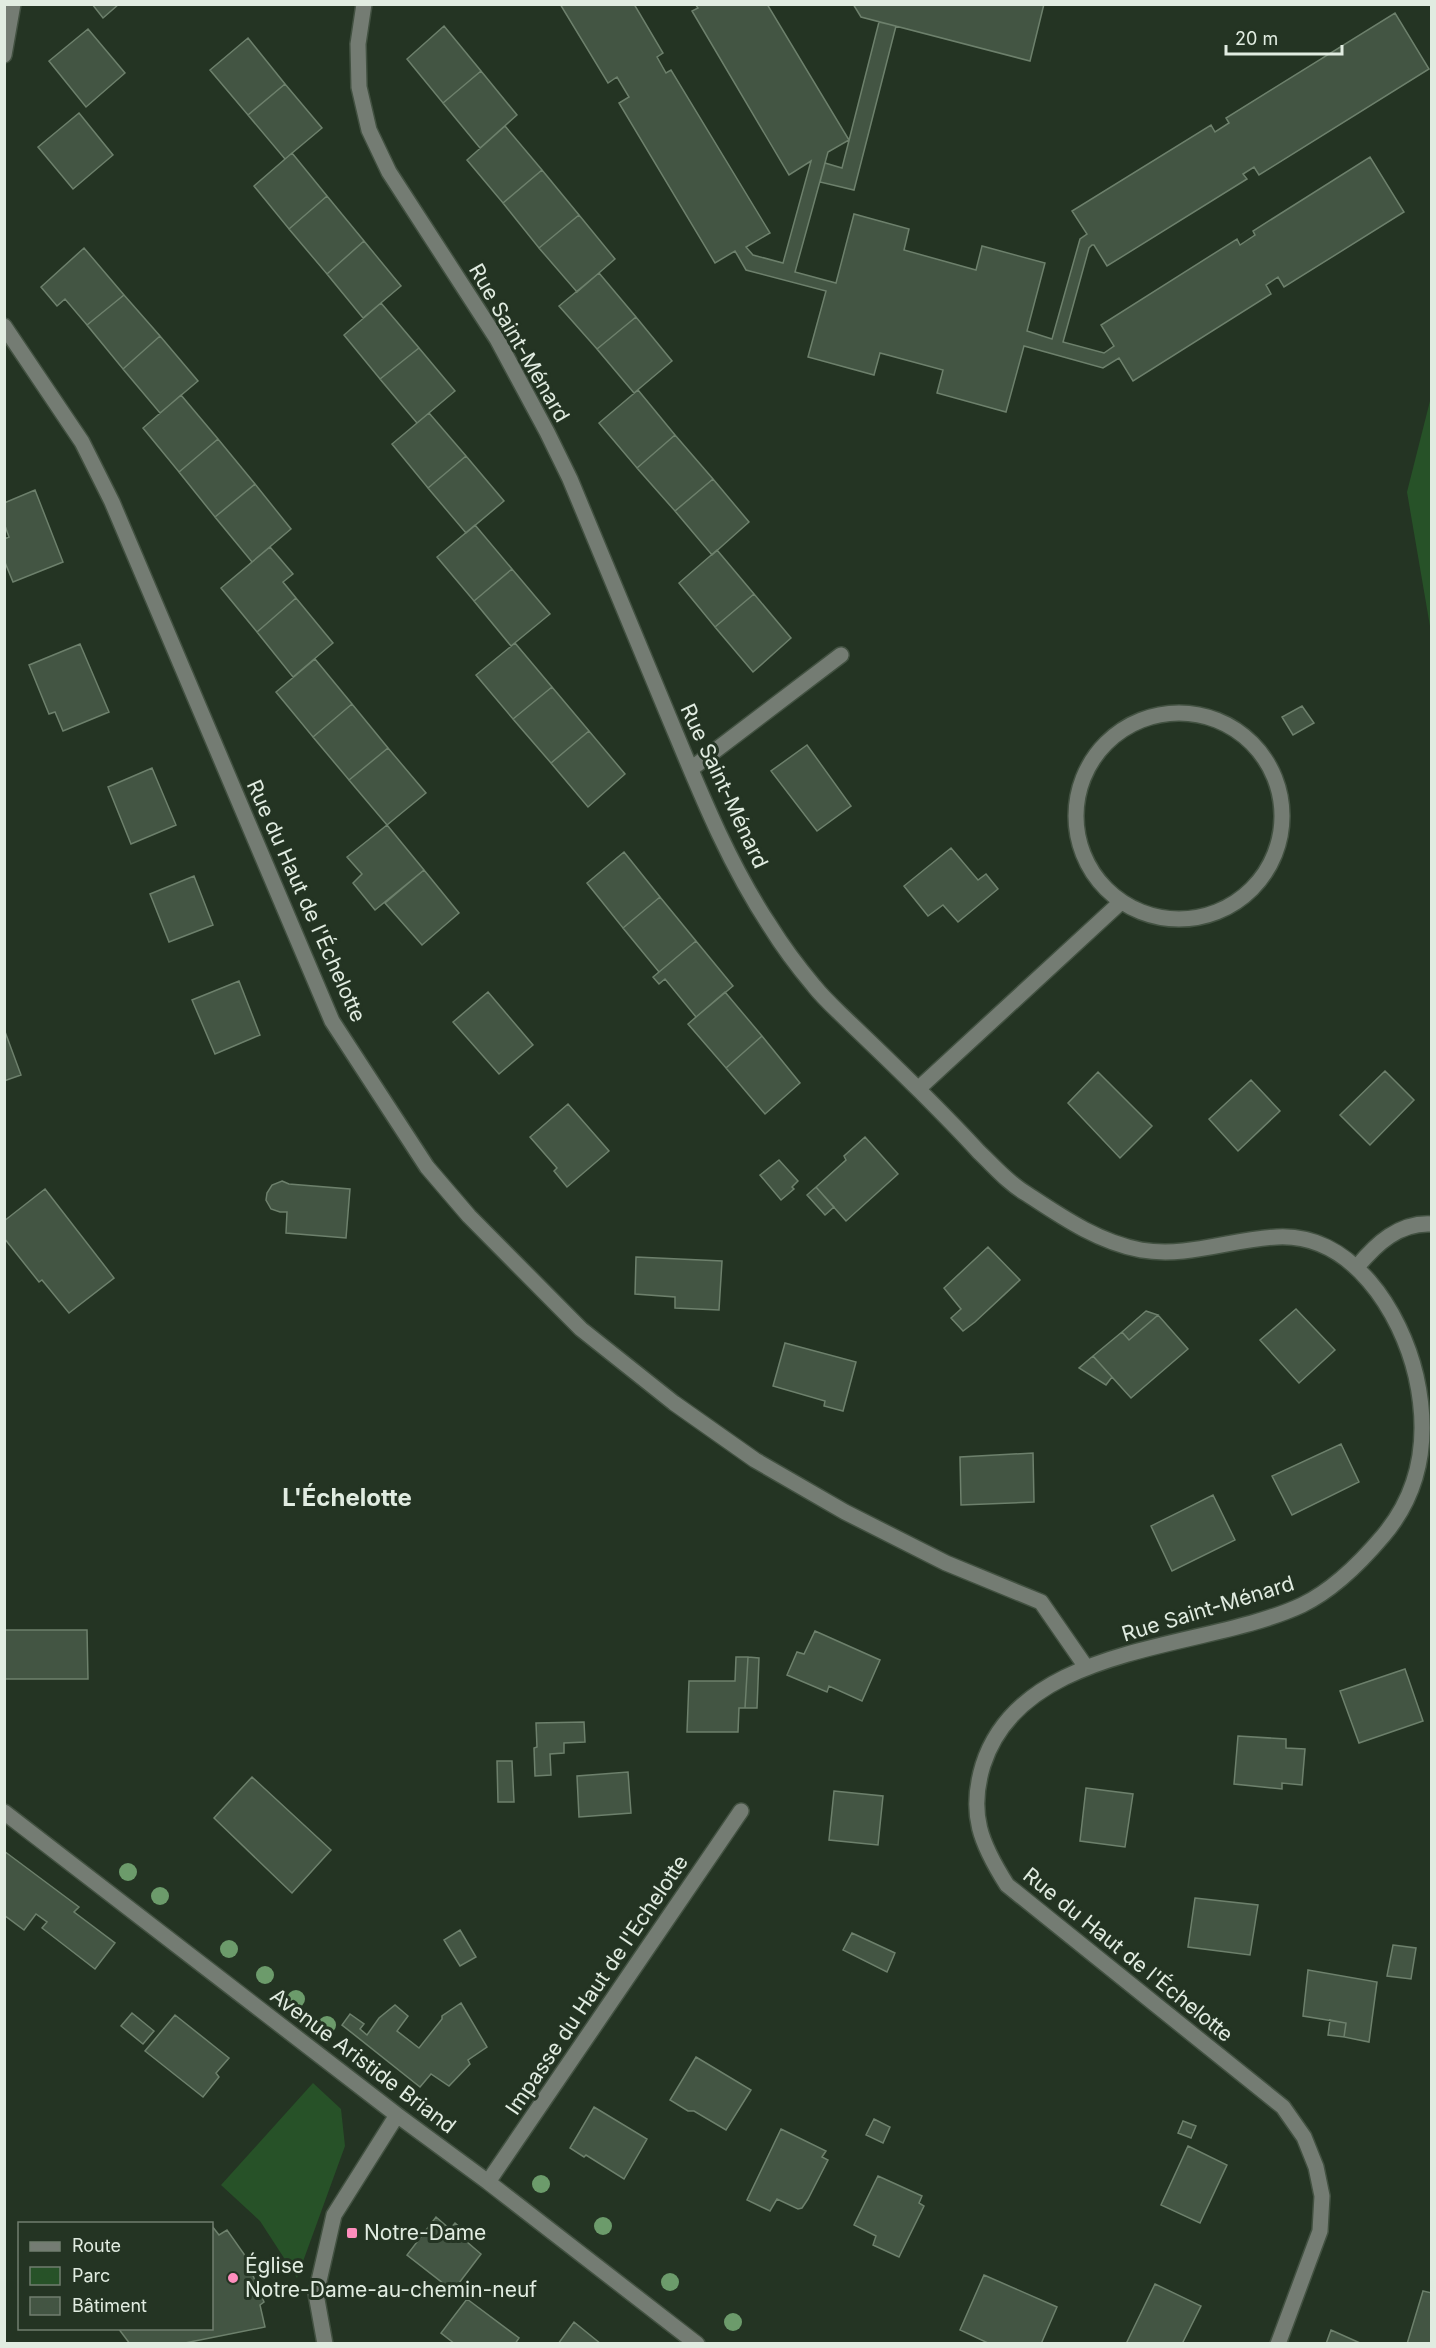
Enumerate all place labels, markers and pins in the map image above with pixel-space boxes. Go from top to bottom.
place label: Notre-Dame [364,2220,486,2245]
marker: Notre-Dame [345,2226,359,2240]
place label: Église Notre-Dame-au-chemin-neuf [245,2252,537,2302]
marker: Église Notre-Dame-au-chemin-neuf [226,2271,240,2285]

